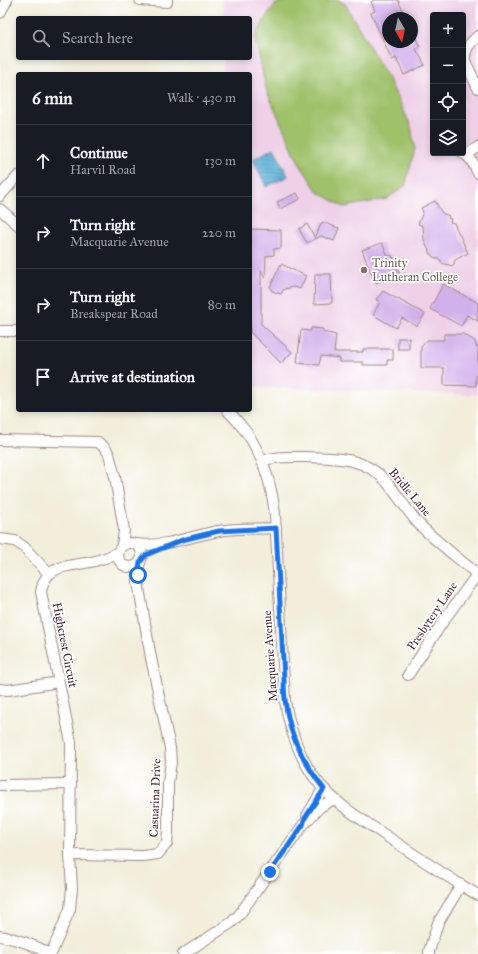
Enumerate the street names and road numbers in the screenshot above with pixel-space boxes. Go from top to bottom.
street label: Bridle Lane [386,465,434,519]
street label: Presbytery Lane [404,579,460,653]
street label: Highcrest Circuit [49,601,80,690]
street label: Macquarie Avenue [260,610,281,702]
street label: Casuarina Drive [147,758,163,838]

